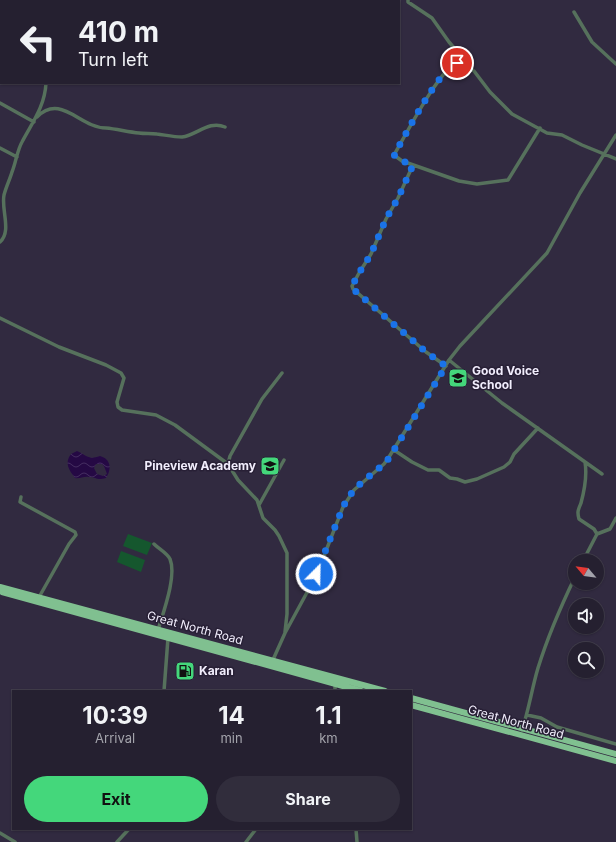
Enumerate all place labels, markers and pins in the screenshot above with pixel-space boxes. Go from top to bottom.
pin [440,46,474,80]
place label: Good Voice School [472,363,539,392]
school or university icon: Good Voice School [447,367,469,389]
school or university icon: Pineview Academy [259,455,281,477]
place label: Pineview Academy [145,458,257,473]
fuel station icon: Karan [174,660,196,682]
place label: Karan [199,663,234,678]

